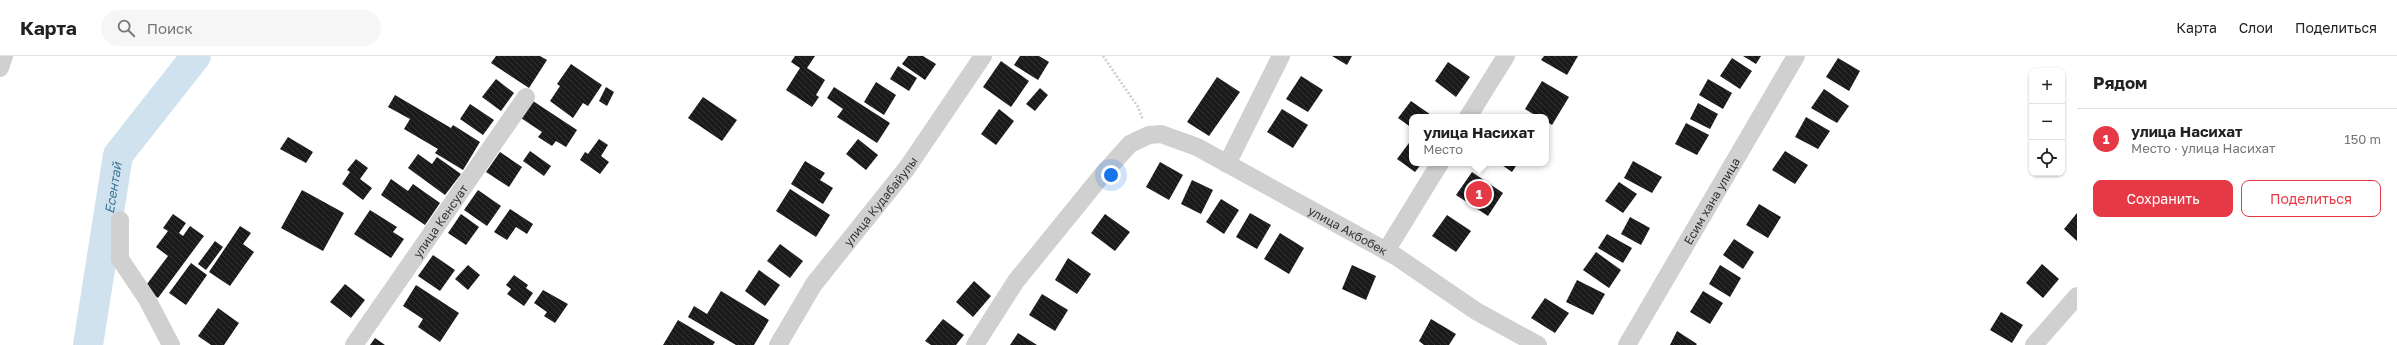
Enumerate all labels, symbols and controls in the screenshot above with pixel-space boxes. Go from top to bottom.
search box [101,10,381,46]
text: Карта [20,16,77,39]
icon: search [115,17,137,39]
text: Поиск [147,19,193,37]
text: Карта [2176,19,2217,36]
text: Слои [2239,19,2273,36]
text: Поделиться [2295,19,2377,36]
map controls [2029,68,2065,176]
button: + [2029,68,2065,104]
text: Рядом [2093,72,2147,93]
button: − [2029,104,2065,140]
popup [1409,114,1549,166]
text: улица Насихат [2131,122,2243,140]
text: улица Насихат [1423,123,1535,141]
text: 1 [2103,131,2109,147]
text: 150 m [2344,131,2381,147]
button: locate [2029,140,2065,176]
text: Место · улица Насихат [2131,140,2275,156]
text: Место [1423,141,1463,157]
street label: улица Кудабайулы [840,153,920,249]
street label: Есим хана улица [1680,155,1743,247]
water label: Есентай [101,160,125,215]
your location [1101,165,1121,185]
pin: 1 [1466,179,1492,209]
button: Сохранить [2093,180,2233,217]
button: Поделиться [2241,180,2381,217]
street label: улица Кенсуат [409,181,471,260]
street label: улица Акбобек [1306,202,1390,258]

